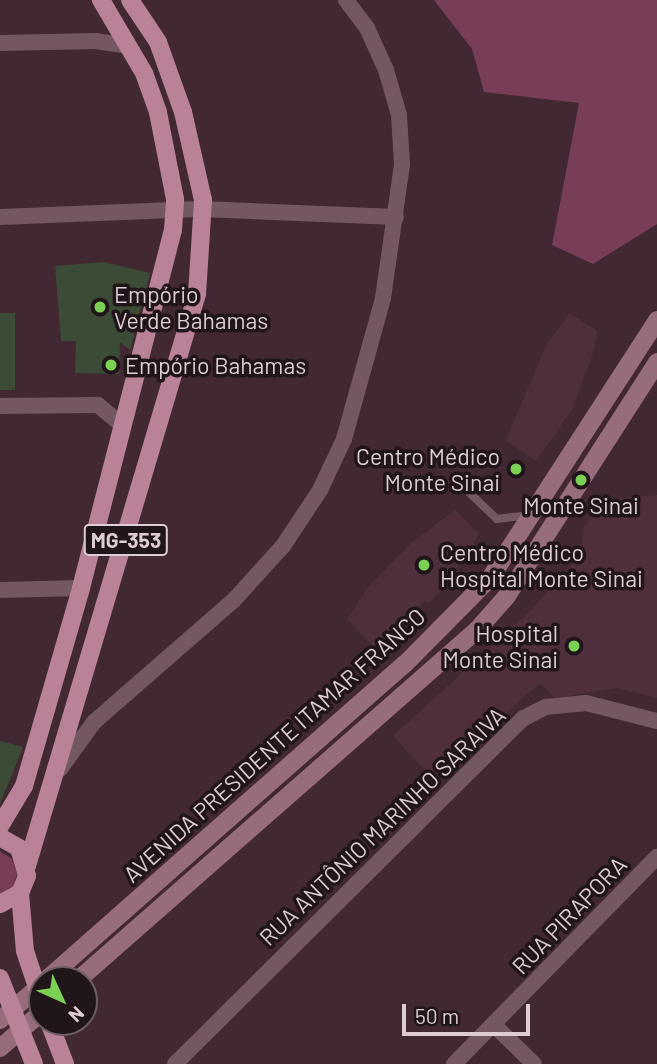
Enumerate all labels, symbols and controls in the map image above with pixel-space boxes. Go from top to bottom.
place label: Empório Verde Bahamas [114,280,268,334]
marker: Empório Verde Bahamas [92,299,108,315]
place label: Empório Bahamas [125,351,306,379]
marker: Empório Bahamas [103,357,119,373]
place label: Centro Médico Monte Sinai [356,442,500,496]
marker: Centro Médico Monte Sinai [506,459,526,479]
marker: Monte Sinai [573,472,589,488]
place label: Monte Sinai [523,491,639,519]
road number: MG-353 [82,522,170,558]
place label: Centro Médico Hospital Monte Sinai [440,538,643,592]
marker: Centro Médico Hospital Monte Sinai [414,555,434,575]
street label: AVENIDA PRESIDENTE ITAMAR FRANCO [117,602,431,888]
place label: Hospital Monte Sinai [442,619,558,673]
marker: Hospital Monte Sinai [564,636,584,656]
street label: RUA ANTÔNIO MARINHO SARAIVA [253,701,511,951]
street label: RUA PIRAPORA [506,851,632,979]
north arrow [28,966,98,1036]
scale bar [405,990,533,1034]
text: N [64,1002,89,1027]
text: 50 m [415,1003,459,1028]

